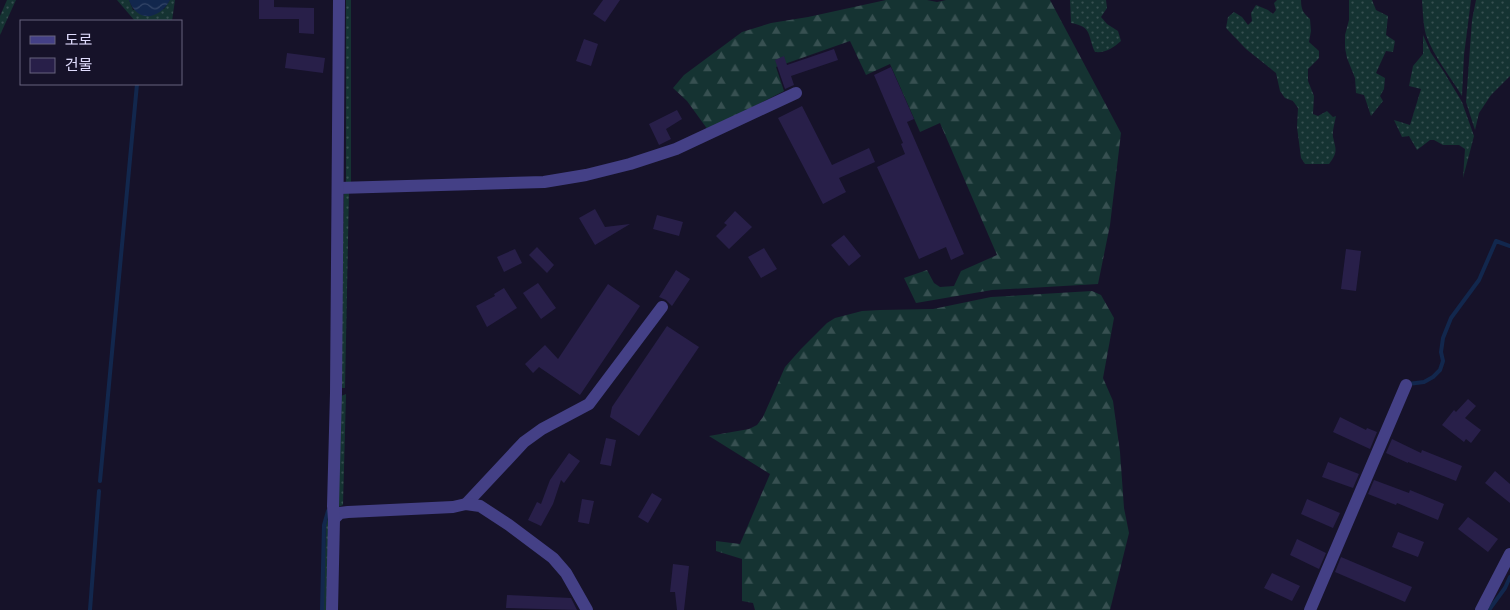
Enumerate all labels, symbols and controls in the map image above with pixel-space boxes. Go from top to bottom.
legend [20,20,182,85]
text: 도로 [65,31,93,49]
text: 건물 [65,56,93,74]

